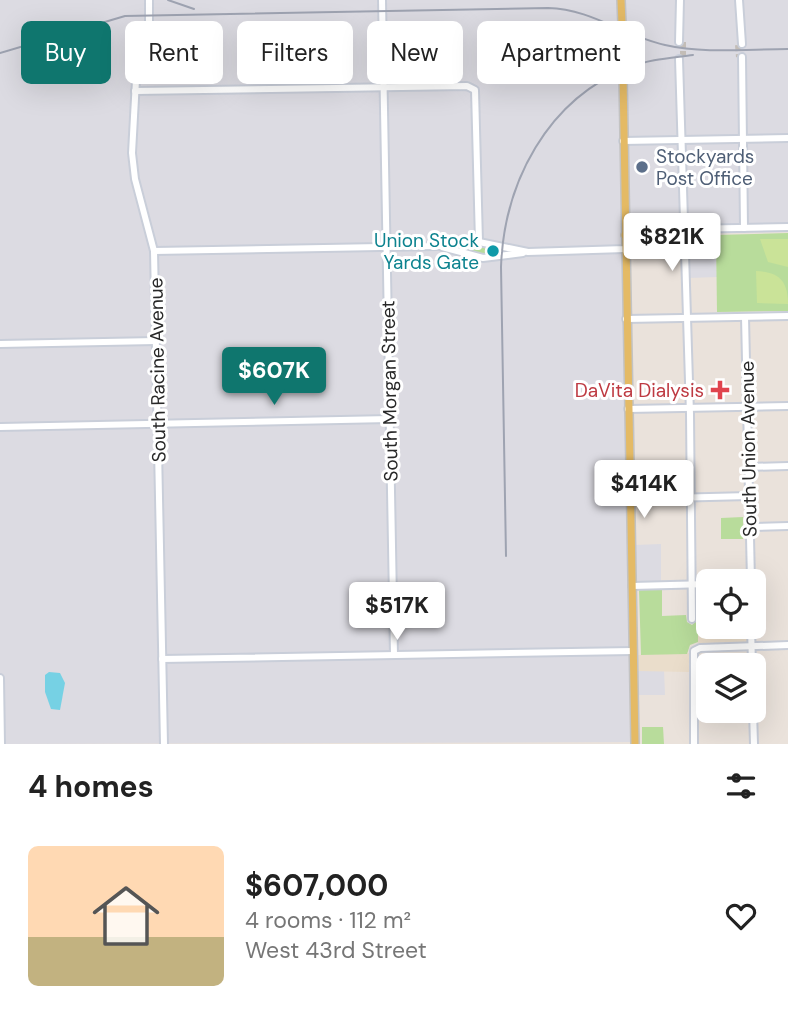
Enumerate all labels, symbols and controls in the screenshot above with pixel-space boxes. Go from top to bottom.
chip: Buy [21,21,111,84]
chip: Rent [125,21,223,84]
chip: Filters [237,21,353,84]
chip: New [367,21,463,84]
chip: Apartment [477,21,645,84]
place label: Stockyards Post Office [656,144,754,191]
marker: Stockyards Post Office [634,159,650,175]
pin: $821K [623,214,721,273]
text: $821K [640,221,704,251]
place label: Union Stock Yards Gate [374,228,479,275]
marker: Union Stock Yards Gate [485,243,501,259]
street label: South Racine Avenue [143,277,172,463]
street label: South Morgan Street [375,300,404,482]
pin: $607K [225,348,323,407]
text: $607K [238,355,310,385]
street label: South Union Avenue [734,361,763,537]
place label: DaVita Dialysis [575,378,704,403]
marker: DaVita Dialysis [710,380,730,400]
pin: $414K [595,461,693,520]
text: $414K [610,468,678,498]
map controls [696,569,766,723]
button: locate [696,569,766,639]
pin: $517K [348,582,446,642]
text: $517K [365,590,429,620]
button: layers [696,653,766,723]
text: 4 homes [28,767,154,806]
icon: filters [722,767,760,805]
text: $607,000 [245,866,388,905]
icon: home [84,874,168,958]
icon: heart [722,897,760,935]
text: 4 rooms · 112 m² [245,905,411,935]
text: West 43rd Street [245,935,427,965]

